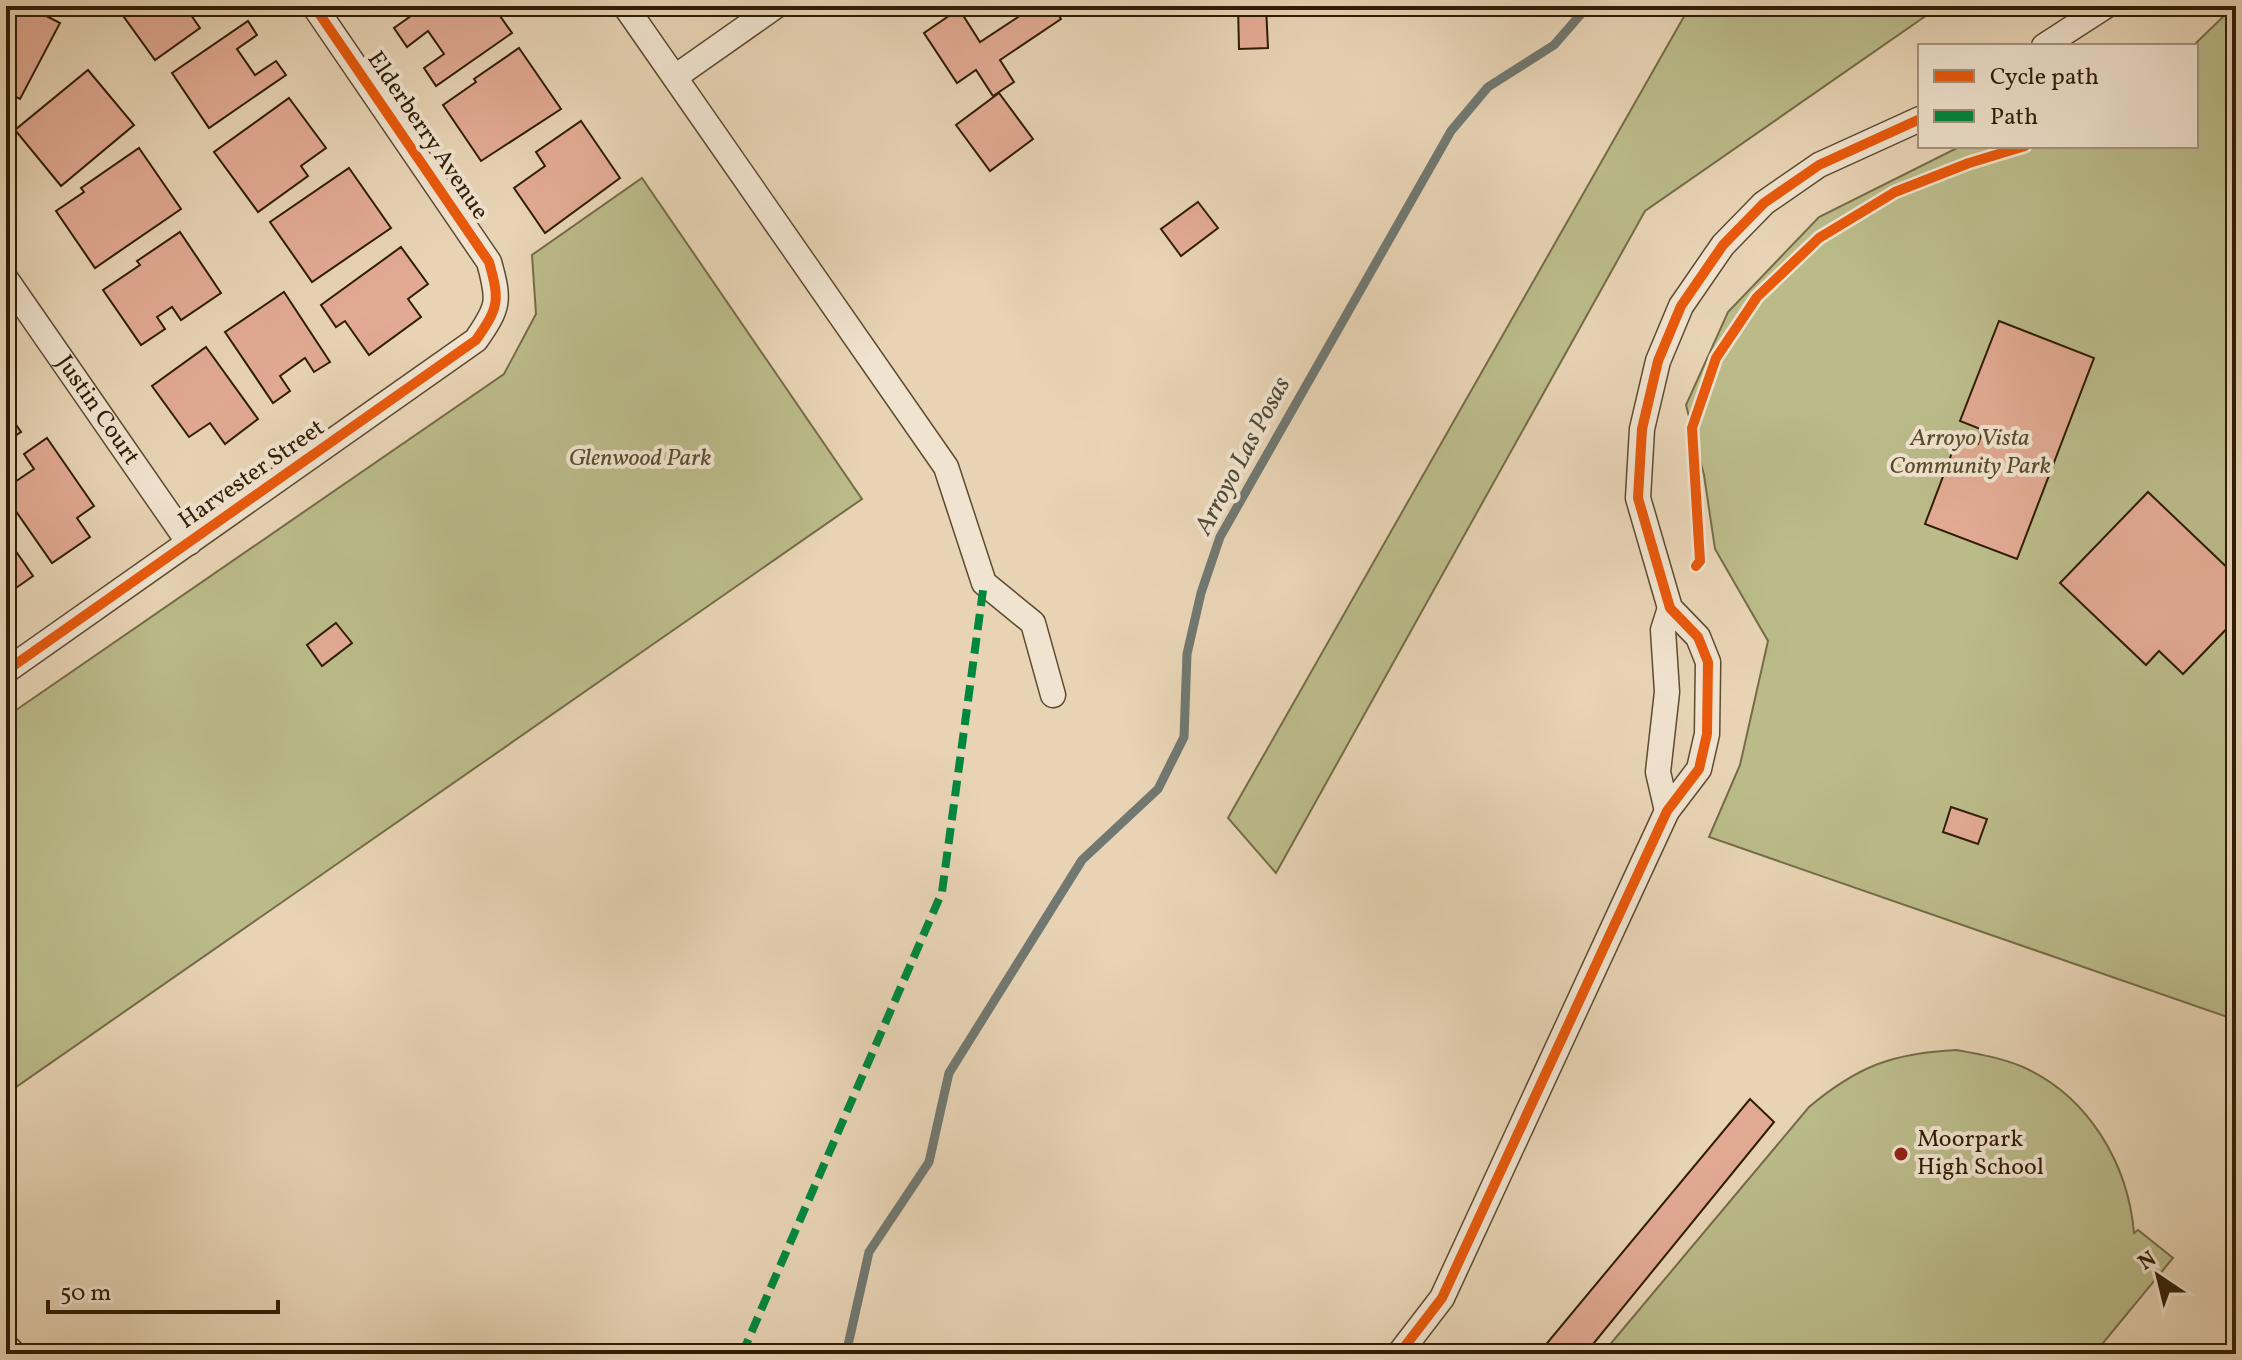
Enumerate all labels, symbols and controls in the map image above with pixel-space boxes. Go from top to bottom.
legend [1918,44,2198,148]
street label: Elderberry Avenue [358,45,496,227]
text: Cycle path [1990,61,2099,95]
text: Path [1990,101,2038,135]
street label: Justin Court [47,349,147,472]
water label: Arroyo Las Posas [1186,370,1300,542]
street label: Harvester Street [172,412,332,538]
park label: Arroyo Vista Community Park [1889,422,2051,484]
park label: Glenwood Park [569,442,711,476]
place label: Moorpark High School [1917,1123,2044,1185]
marker: Moorpark High School [1892,1145,1910,1163]
north arrow [2118,1236,2198,1316]
text: N [2133,1244,2163,1279]
scale bar [48,1264,278,1314]
text: 50 m [60,1277,112,1311]

